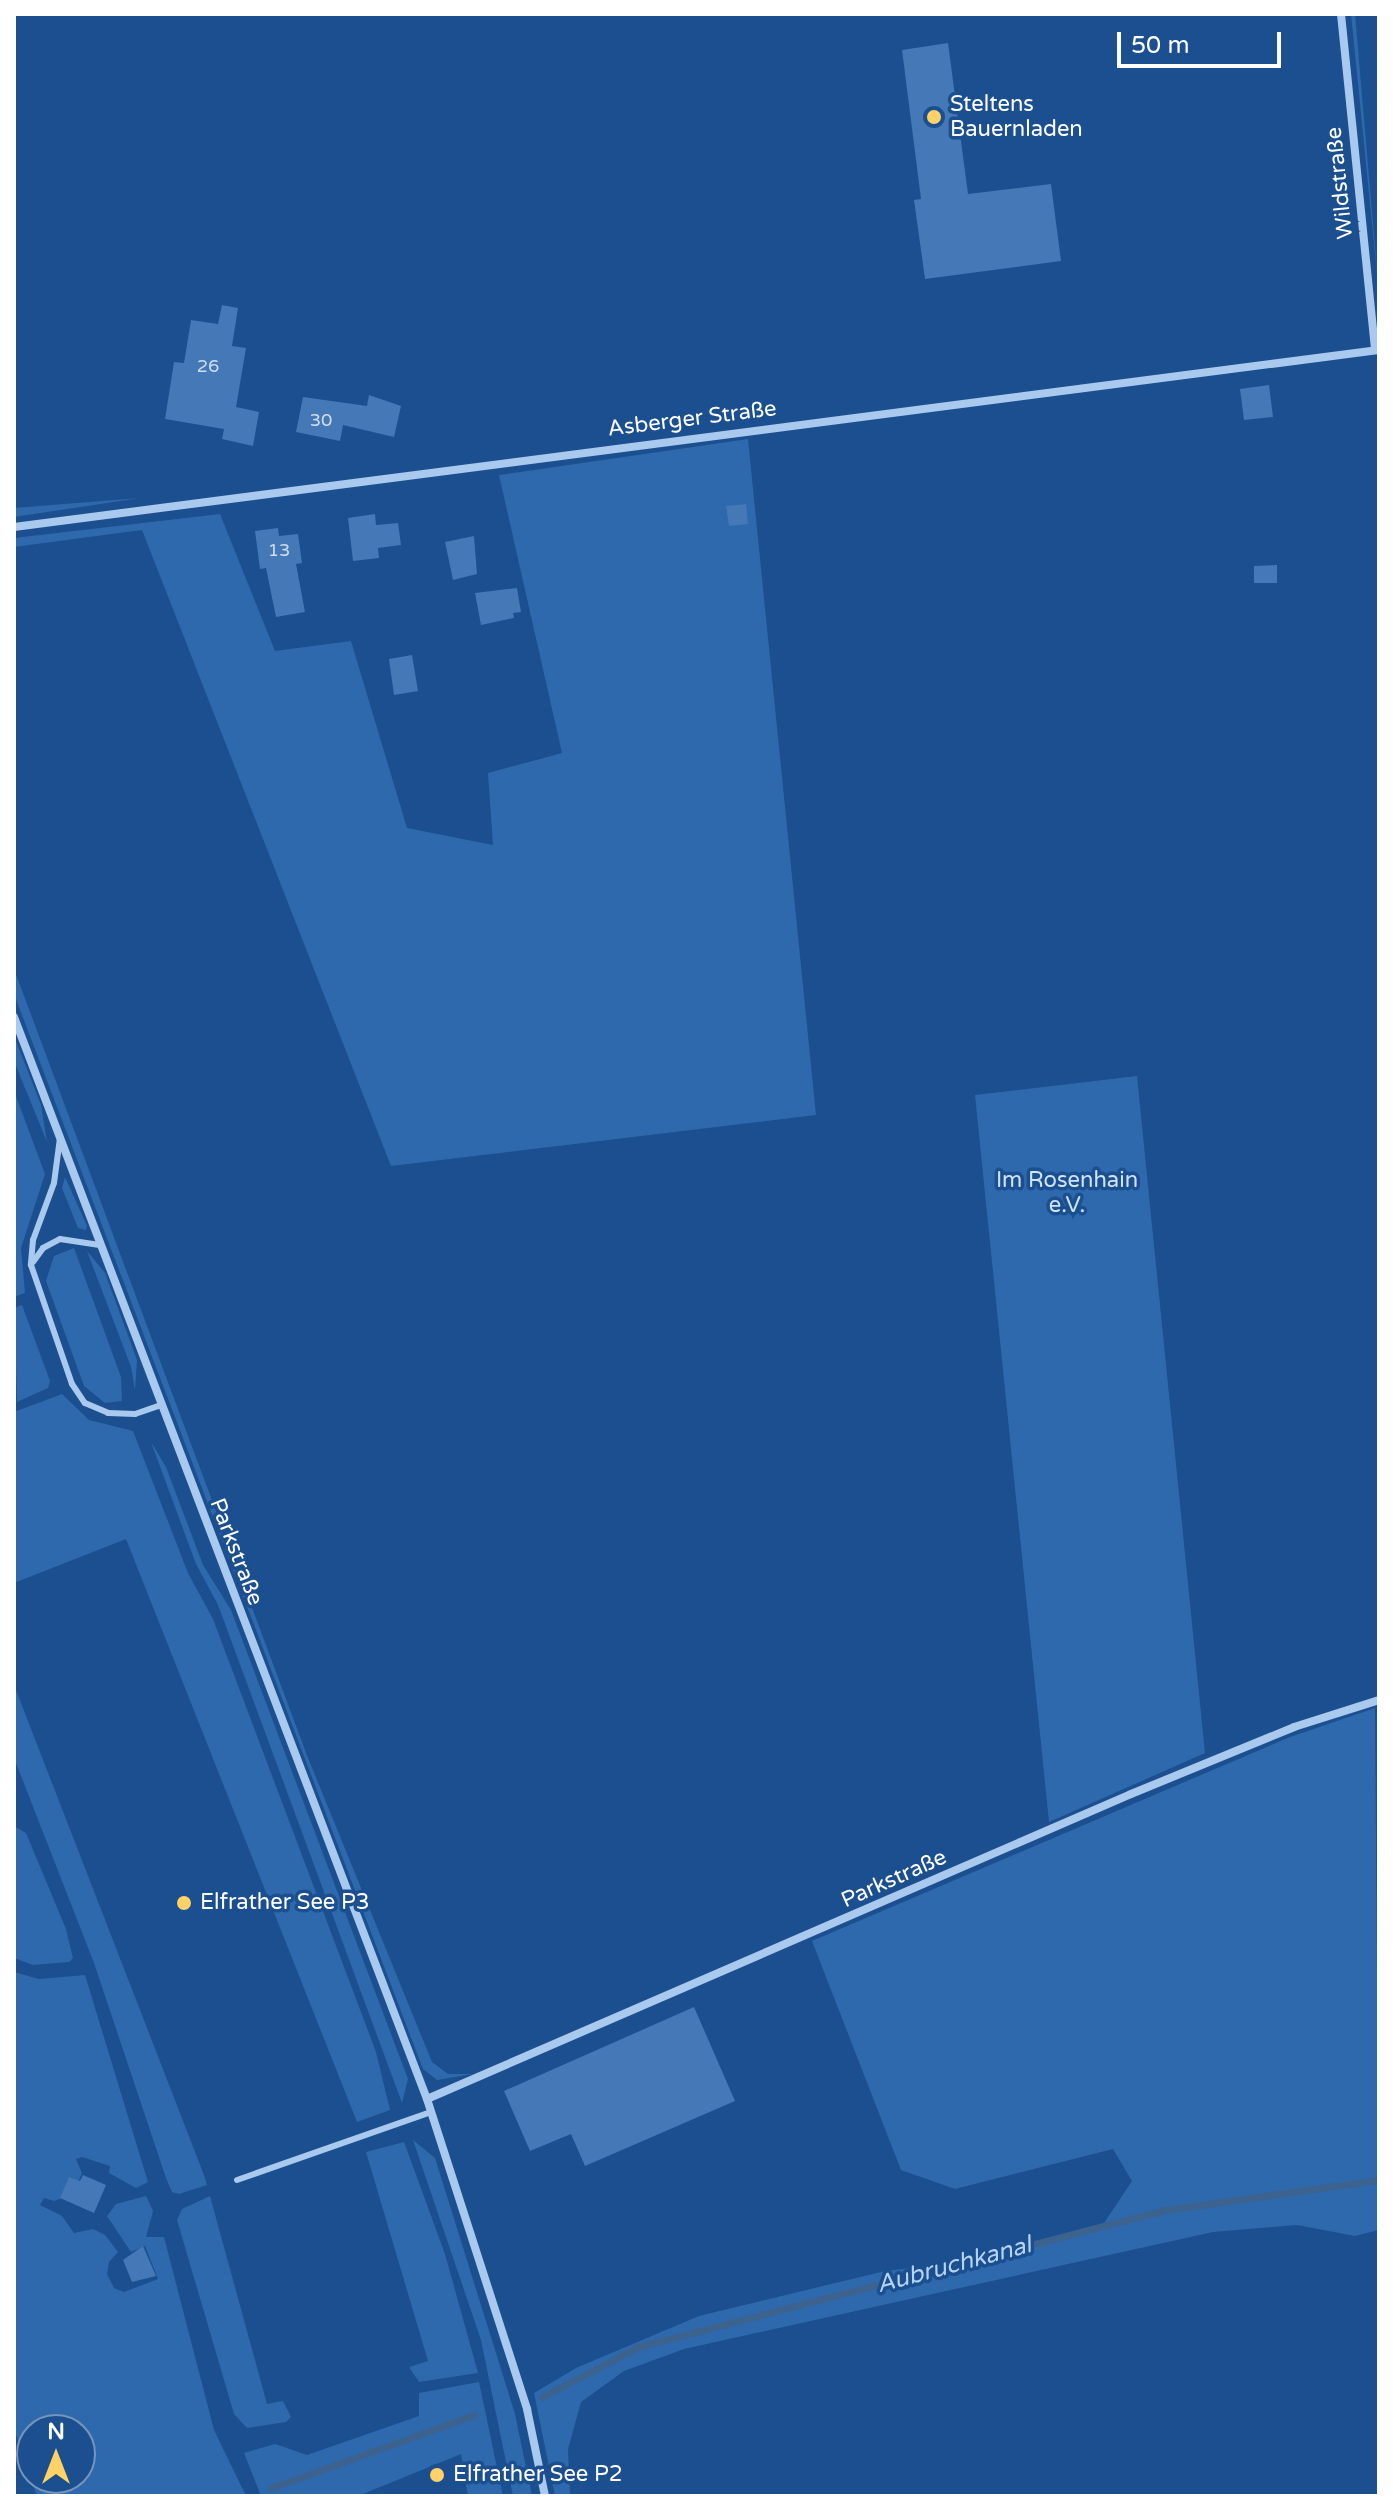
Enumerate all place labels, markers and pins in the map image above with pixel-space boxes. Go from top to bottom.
place label: Steltens Bauernladen [950,91,1083,142]
marker: Steltens Bauernladen [925,108,943,126]
place label: Elfrather See P3 [200,1890,370,1916]
marker: Elfrather See P3 [175,1894,193,1912]
place label: Elfrather See P2 [453,2462,623,2488]
marker: Elfrather See P2 [428,2466,446,2484]

